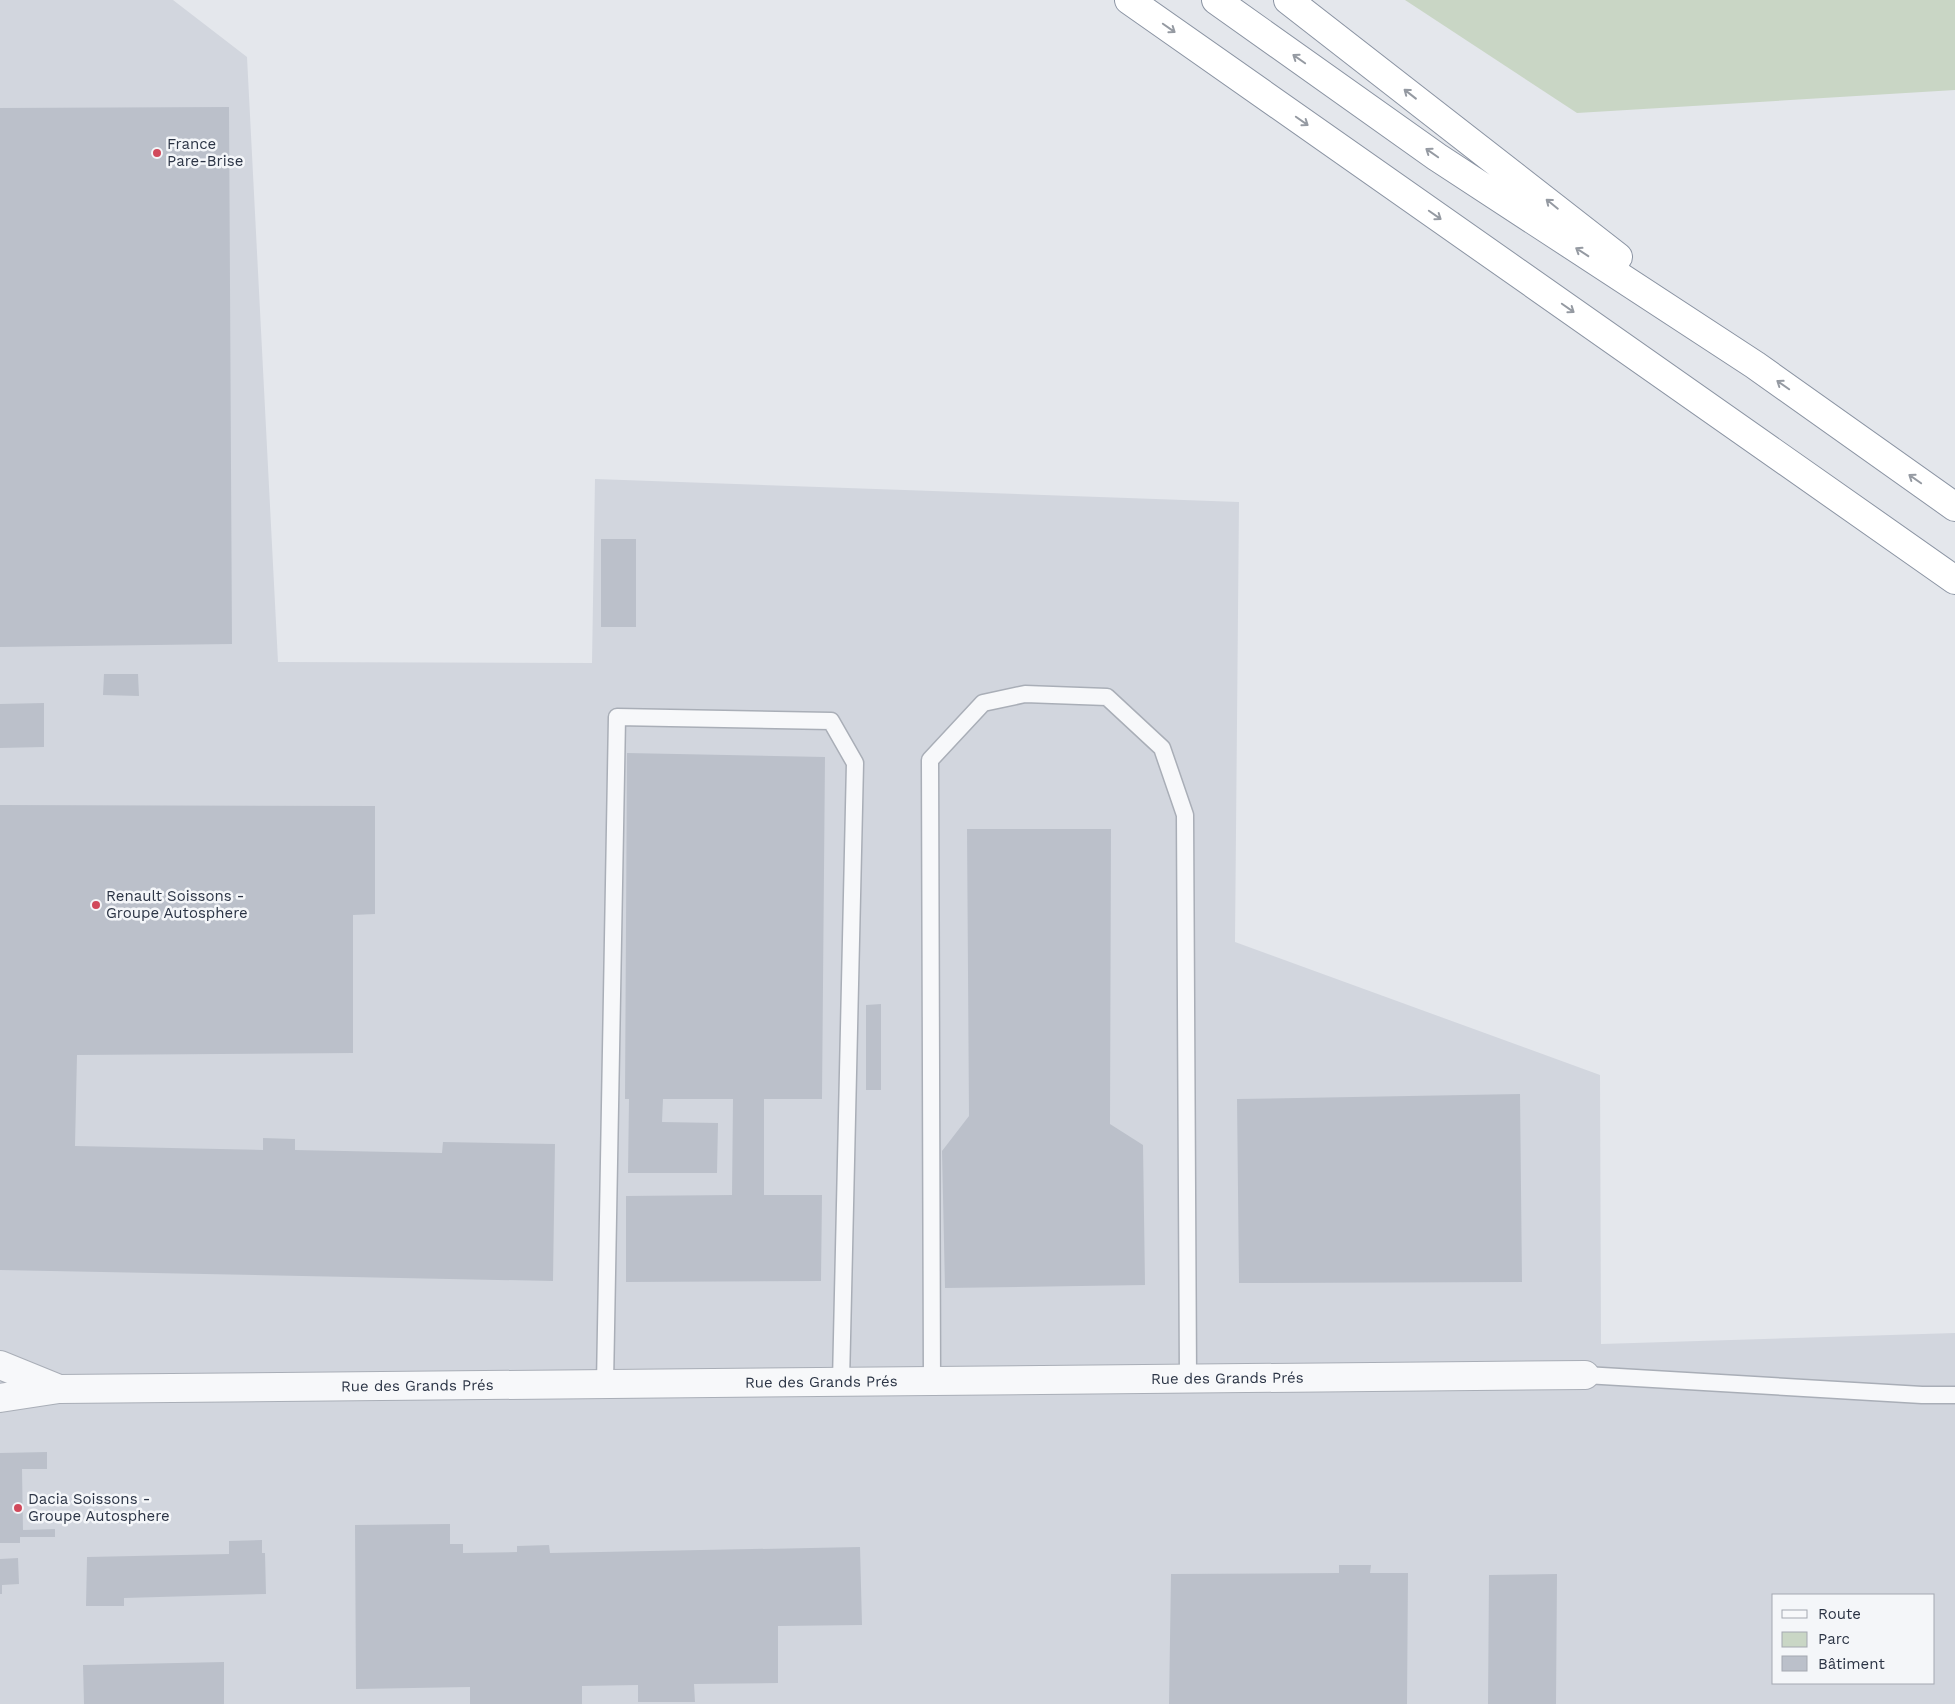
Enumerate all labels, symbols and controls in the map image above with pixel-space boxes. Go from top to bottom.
one-way arrow [1162,23,1176,33]
one-way arrow [1292,54,1306,64]
one-way arrow [1404,88,1417,99]
one-way arrow [1295,116,1309,126]
place label: France Pare-Brise [167,135,243,170]
marker: France Pare-Brise [151,147,163,159]
one-way arrow [1425,148,1439,158]
one-way arrow [1546,198,1559,209]
one-way arrow [1428,210,1442,220]
one-way arrow [1575,247,1589,257]
one-way arrow [1560,303,1574,313]
one-way arrow [1776,380,1790,390]
one-way arrow [1908,474,1922,484]
place label: Renault Soissons - Groupe Autosphere [106,887,248,922]
marker: Renault Soissons - Groupe Autosphere [90,899,102,911]
street label: Rue des Grands Prés [1151,1369,1304,1388]
street label: Rue des Grands Prés [745,1372,898,1392]
street label: Rue des Grands Prés [341,1376,494,1395]
place label: Dacia Soissons - Groupe Autosphere [28,1490,170,1525]
marker: Dacia Soissons - Groupe Autosphere [12,1502,24,1514]
legend [1772,1594,1935,1684]
text: Route [1818,1605,1861,1623]
text: Parc [1818,1630,1850,1648]
text: Bâtiment [1818,1655,1885,1673]

